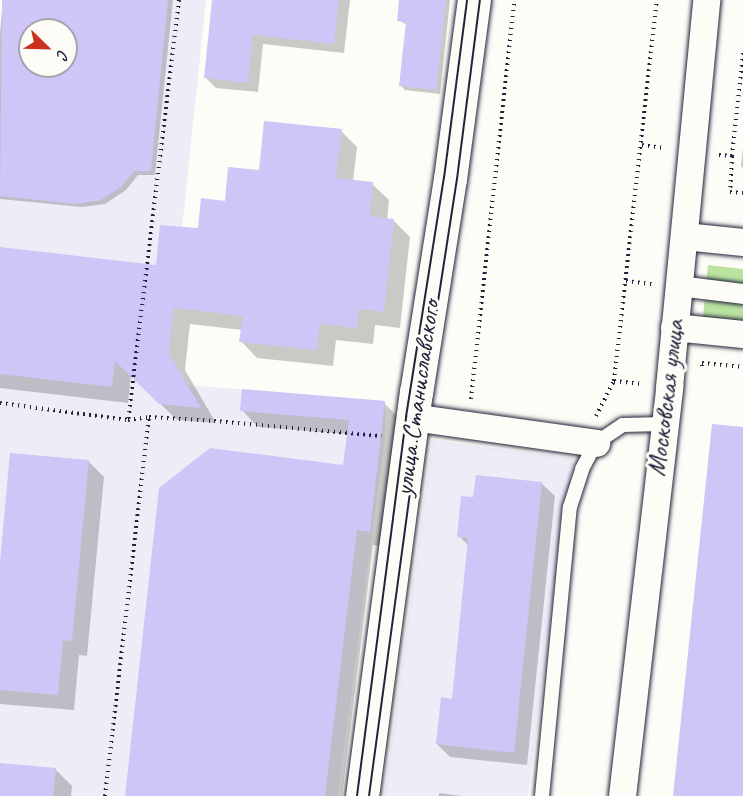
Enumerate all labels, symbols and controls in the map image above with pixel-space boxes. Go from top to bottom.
north arrow [18,18,78,78]
text: С [52,47,73,62]
street label: улица Станиславского [388,298,446,498]
street label: Московская улица [641,317,691,479]

